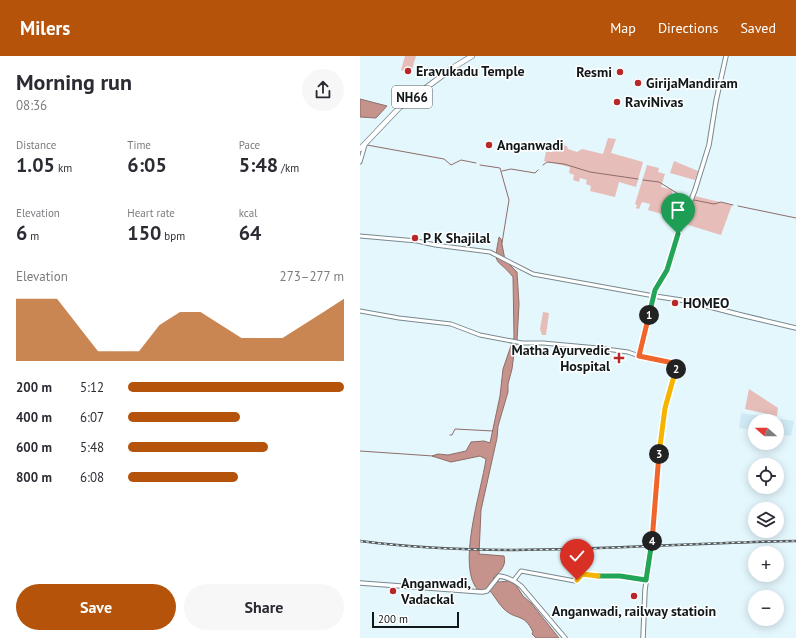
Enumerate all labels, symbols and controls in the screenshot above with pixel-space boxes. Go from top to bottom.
text: Milers [20,16,70,40]
text: Map [610,19,636,37]
text: Directions [658,19,718,37]
text: Saved [740,19,776,37]
place label: Eravukadu Temple [416,62,525,80]
place label: Resmi [576,63,612,81]
marker: Eravukadu Temple [403,66,413,76]
marker: Resmi [615,67,625,77]
text: Morning run [16,68,132,96]
button: share [302,69,344,111]
place label: GirijaMandiram [646,74,738,92]
marker: GirijaMandiram [633,78,643,88]
road number: NH66 [392,86,432,108]
place label: RaviNivas [625,93,683,111]
text: 08:36 [16,97,47,114]
marker: RaviNivas [612,97,622,107]
place label: Anganwadi [497,136,564,154]
text: Distance [16,138,56,152]
text: Time [127,138,151,152]
text: Pace [239,138,260,152]
marker: Anganwadi [484,140,494,150]
text: 1.05 [16,152,55,178]
text: 6:05 [127,152,167,178]
text: 5:48 [239,152,278,178]
text: km [55,161,72,175]
text: /km [278,161,299,175]
pin [661,193,695,234]
icon: arrive [667,199,689,221]
text: Elevation [16,206,60,220]
text: Heart rate [127,206,175,220]
text: kcal [239,206,257,220]
text: 6 [16,220,27,246]
text: 150 [127,220,161,246]
text: 64 [239,220,261,246]
text: m [27,229,39,243]
text: bpm [161,229,185,243]
place label: P K Shajilal [423,229,491,247]
marker: P K Shajilal [410,233,420,243]
text: Elevation [16,268,68,285]
text: 273–277 m [280,268,344,285]
place label: HOMEO [683,294,729,312]
marker: HOMEO [670,298,680,308]
pin: 1 [639,305,659,325]
text: 1 [646,308,652,322]
place label: Matha Ayurvedic Hospital [512,341,611,375]
marker: Matha Ayurvedic Hospital [613,352,625,364]
pin: 2 [666,359,686,379]
text: 2 [673,362,679,376]
text: 200 m [16,379,52,396]
text: 5:12 [80,379,104,396]
text: 400 m [16,409,52,426]
text: 6:07 [80,409,104,426]
north arrow [748,414,784,450]
map controls [748,414,784,626]
text: 600 m [16,439,52,456]
text: 5:48 [80,439,104,456]
pin: 3 [649,444,669,464]
text: 3 [656,447,662,461]
button: locate [748,458,784,494]
text: 800 m [16,469,52,486]
text: 6:08 [80,469,104,486]
button: layers [748,502,784,538]
pin: 4 [642,531,662,551]
text: 4 [649,534,655,548]
pin [560,539,594,580]
icon: check [566,545,588,567]
button: + [748,546,784,582]
place label: Anganwadi, Vadackal [400,574,471,608]
button: Save [16,584,176,630]
button: Share [184,584,344,630]
marker: Anganwadi, Vadackal [388,586,398,596]
button: − [748,590,784,626]
marker: Anganwadi, railway statioin [629,591,639,601]
place label: Anganwadi, railway statioin [552,602,716,620]
scale bar [372,610,459,629]
text: 200 m [378,612,408,626]

